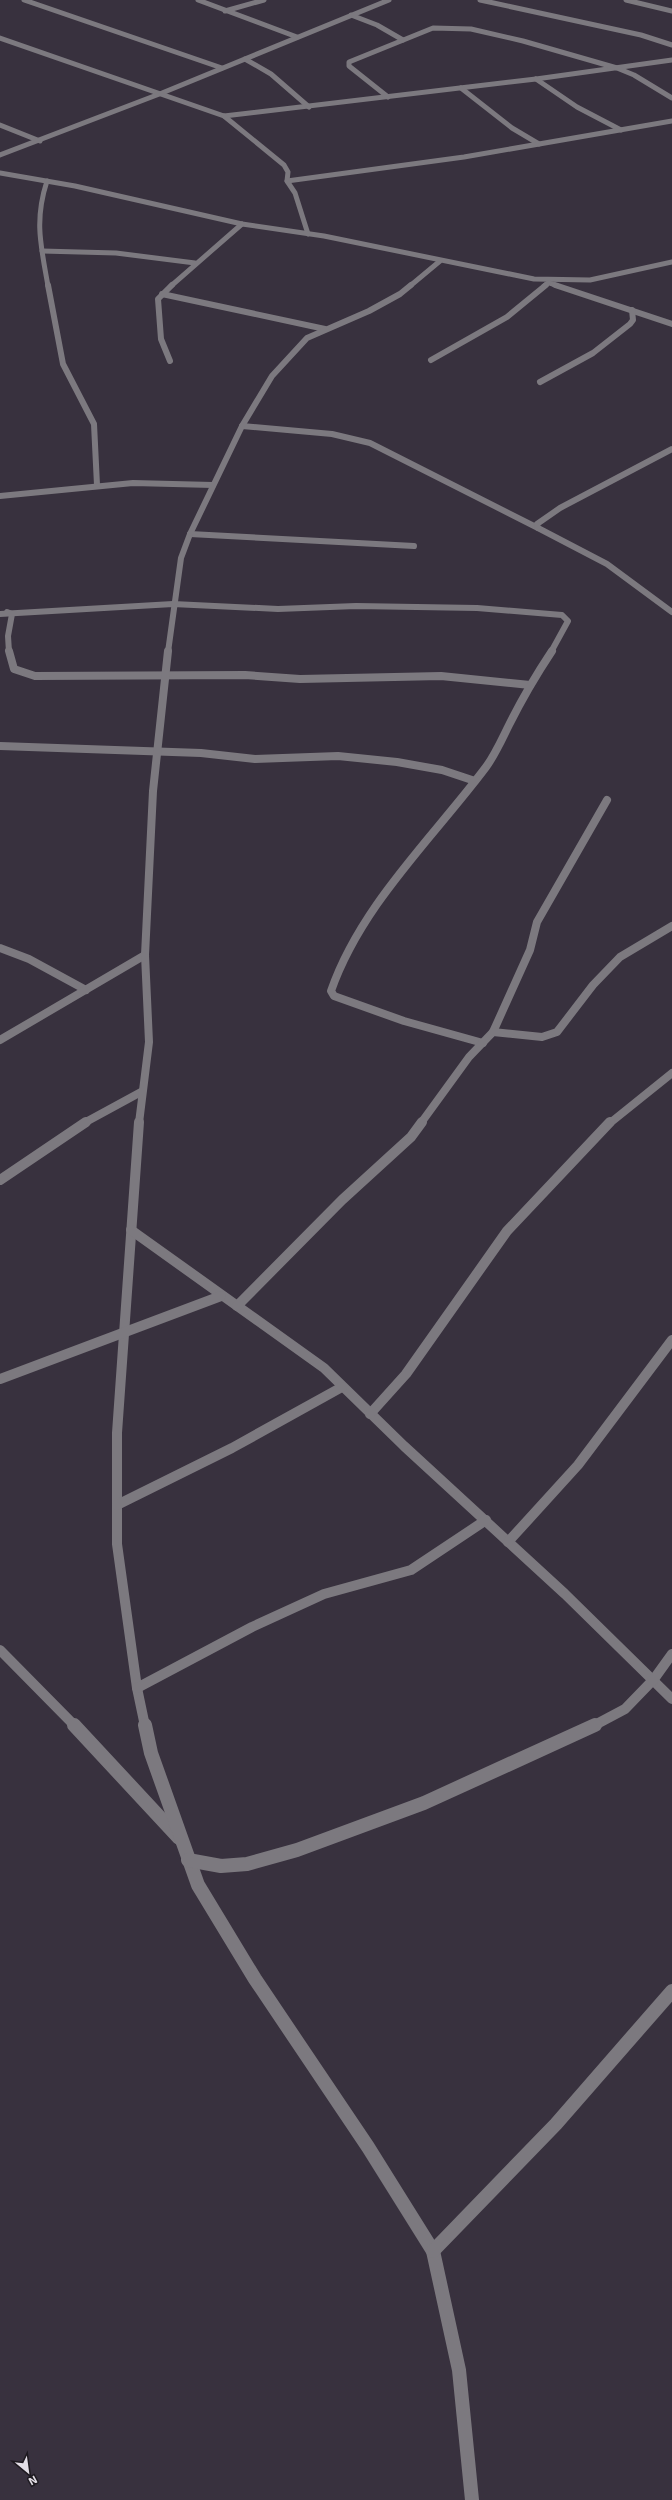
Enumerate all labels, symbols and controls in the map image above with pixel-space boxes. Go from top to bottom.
north arrow [8,2452,48,2492]
text: N [26,2474,40,2489]

